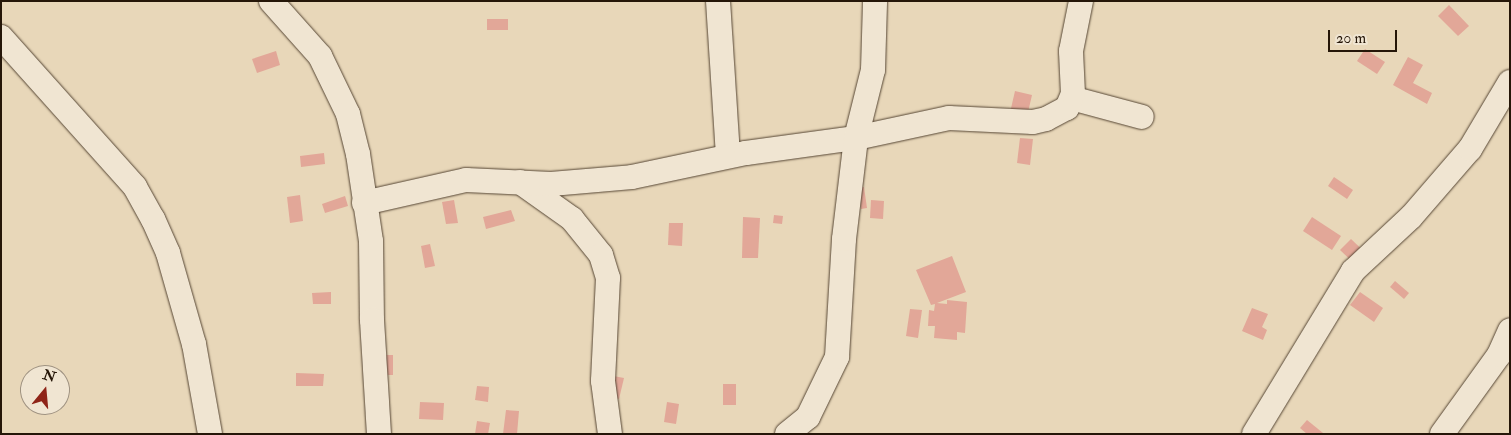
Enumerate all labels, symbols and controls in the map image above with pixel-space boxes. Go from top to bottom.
scale bar [1331,20,1400,52]
text: 20 m [1336,29,1366,48]
north arrow [20,365,70,415]
text: N [41,366,58,386]

